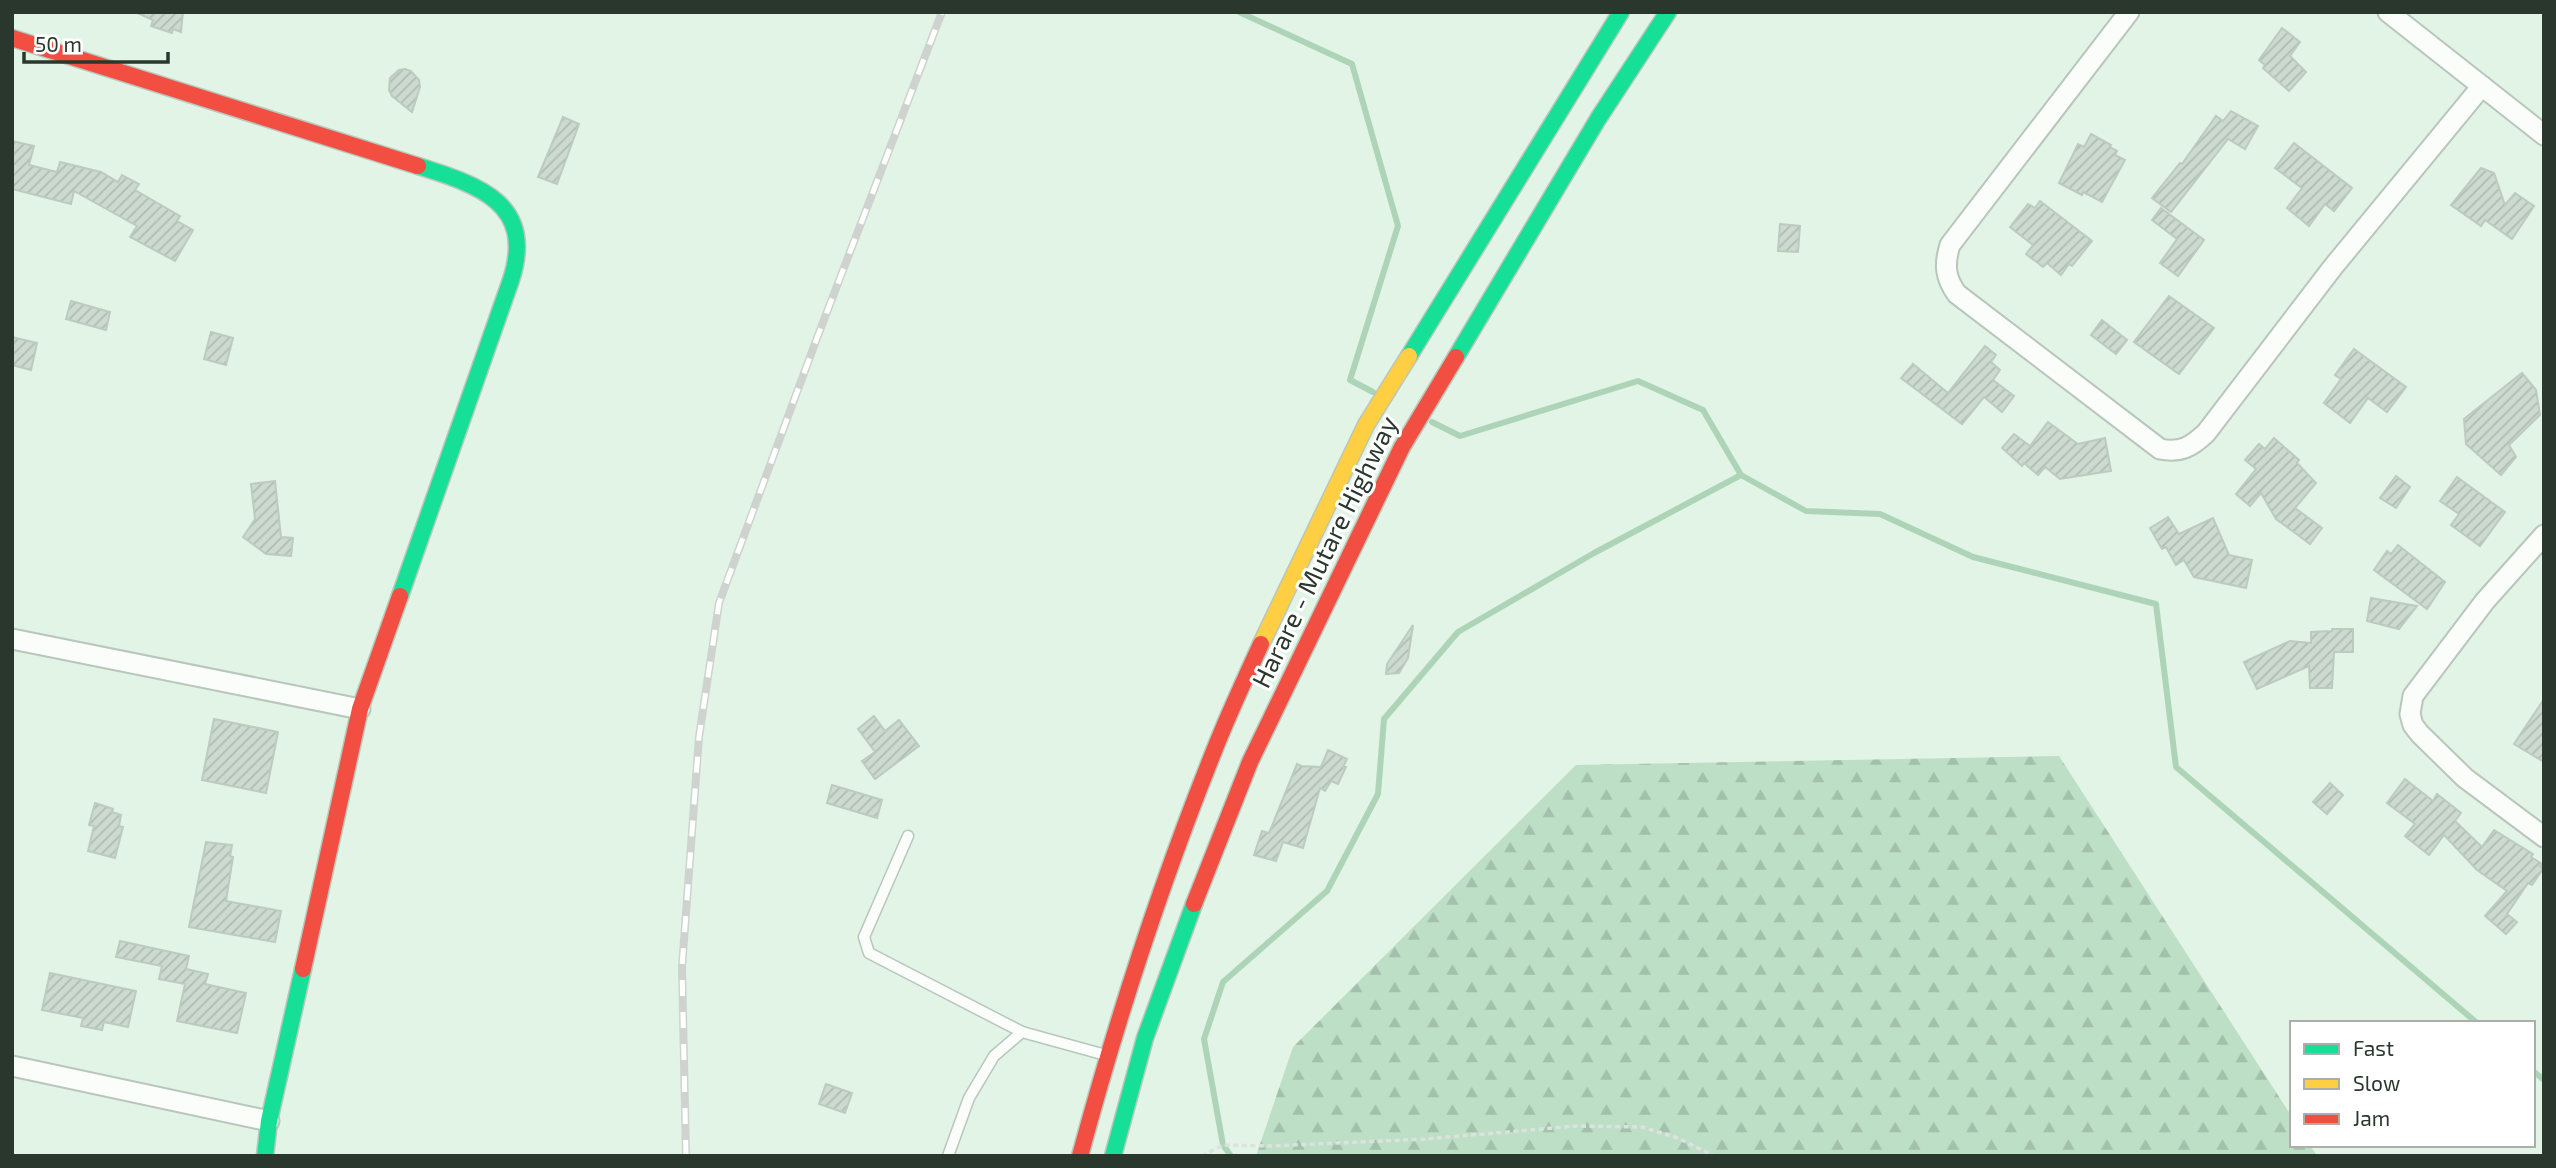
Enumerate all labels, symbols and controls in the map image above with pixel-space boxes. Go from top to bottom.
scale bar [24,21,168,65]
text: 50 m [35,31,82,56]
street label: Harare - Mutare Highway [1244,410,1403,692]
legend [2290,1021,2535,1147]
text: Fast [2353,1035,2394,1060]
text: Slow [2353,1070,2400,1095]
text: Jam [2353,1105,2390,1130]

